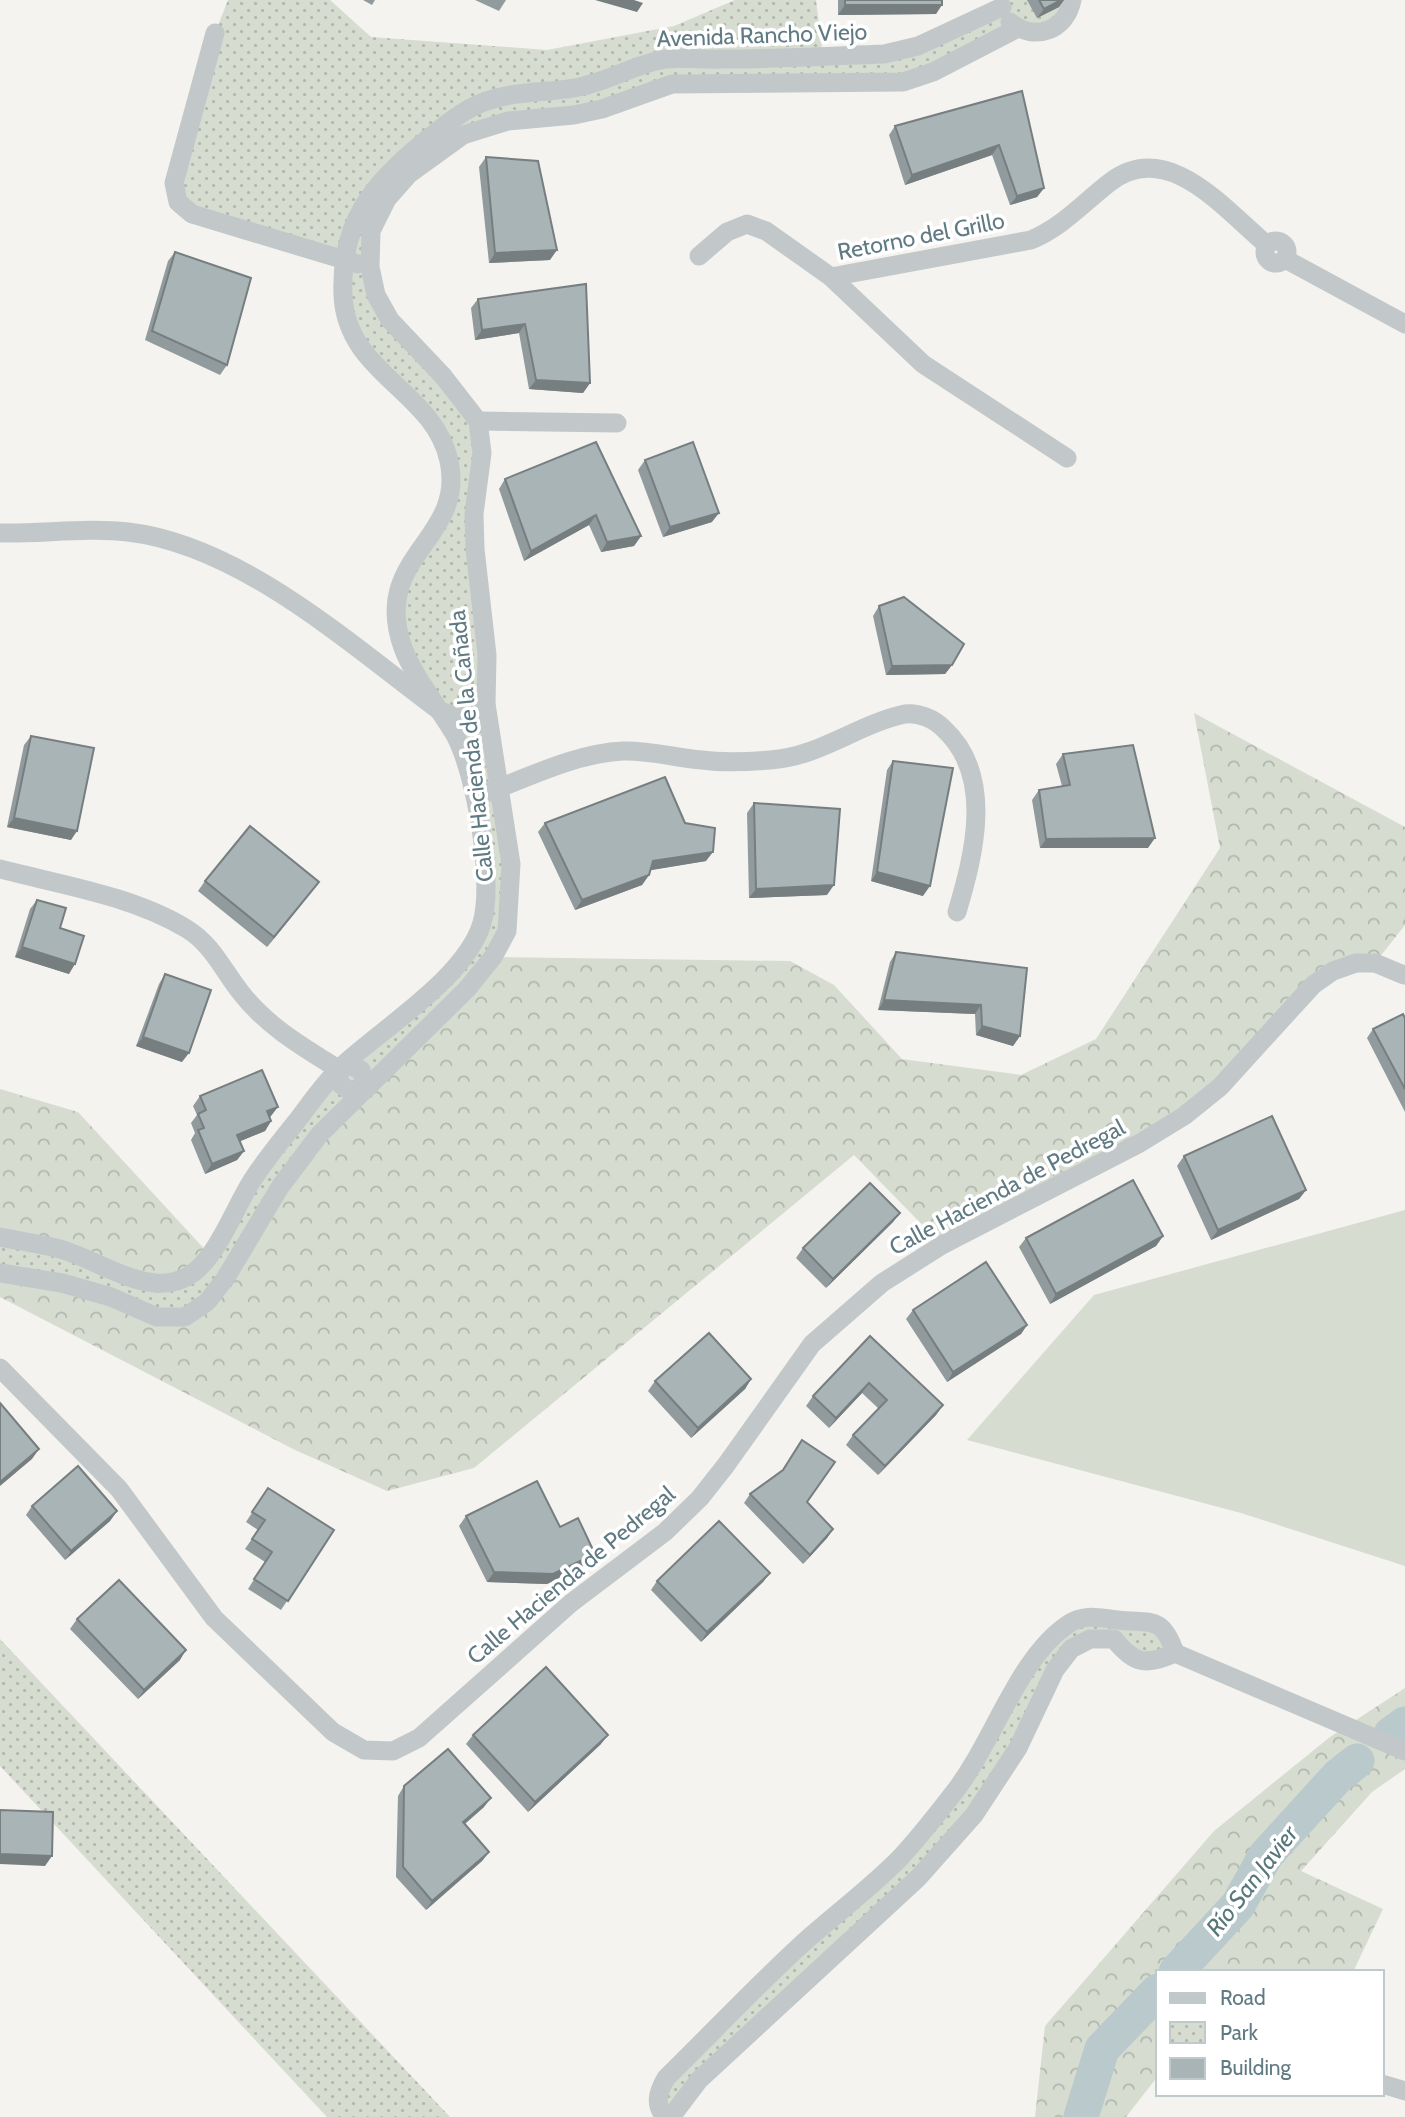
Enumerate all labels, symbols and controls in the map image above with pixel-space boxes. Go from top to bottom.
street label: Avenida Rancho Viejo [656,17,868,53]
street label: Retorno del Grillo [835,206,1007,266]
street label: Calle Hacienda de la Cañada [443,609,499,883]
street label: Calle Hacienda de Pedregal [884,1113,1130,1261]
street label: Calle Hacienda de Pedregal [461,1479,681,1670]
water label: Río San Javier [1200,1819,1305,1942]
legend [1156,1970,1384,2096]
text: Road [1220,1985,1266,2010]
text: Park [1220,2020,1258,2045]
text: Building [1220,2055,1292,2080]

